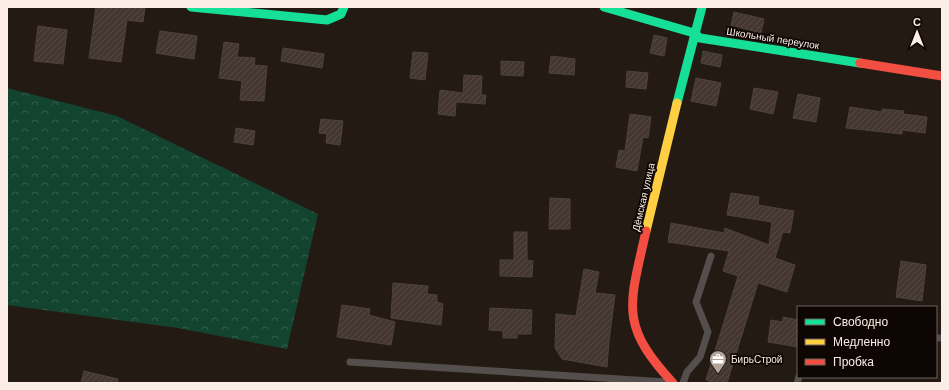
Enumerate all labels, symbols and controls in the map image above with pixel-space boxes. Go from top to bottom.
north arrow [897,12,937,52]
text: С [913,16,921,28]
street label: Школьный переулок [726,26,821,51]
street label: Дёмская улица [630,161,657,232]
legend [797,306,937,378]
text: Свободно [833,315,888,329]
text: Медленно [833,335,890,349]
office icon: БирьСтрой [708,349,728,374]
place label: БирьСтрой [731,354,782,365]
text: Пробка [833,355,874,369]

